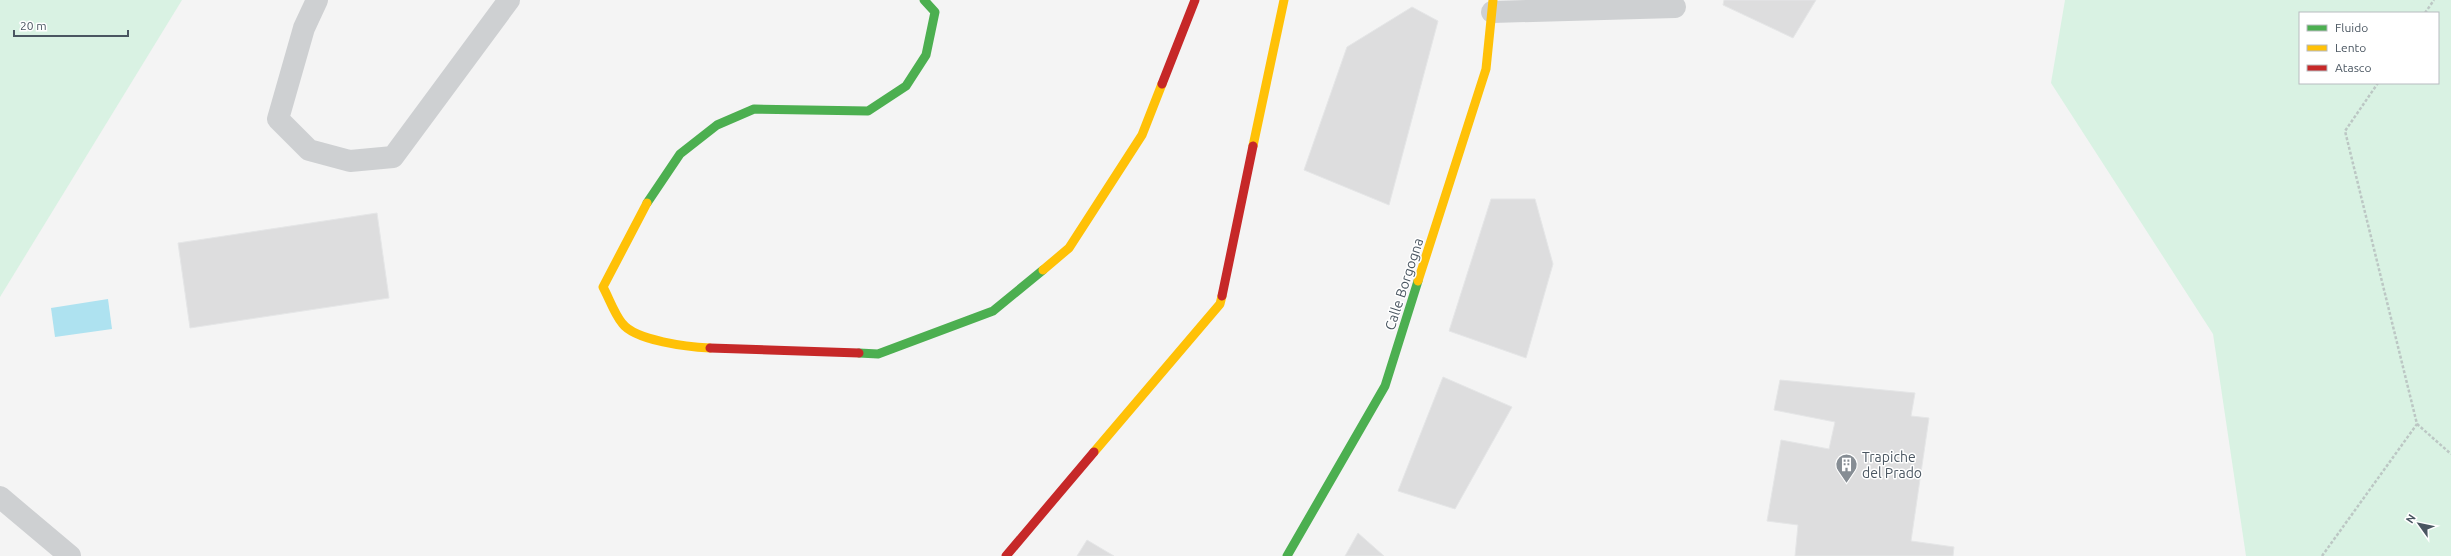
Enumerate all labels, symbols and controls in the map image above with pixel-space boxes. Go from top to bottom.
scale bar [14,12,128,38]
legend [2299,12,2439,84]
text: 20 m [20,19,47,32]
text: Fluido [2335,21,2368,34]
text: Lento [2335,41,2366,54]
text: Atasco [2335,61,2371,74]
street label: Calle Borgogna [1382,236,1426,332]
place label: Trapiche del Prado [1862,449,1922,481]
building icon: Trapiche del Prado [1833,452,1859,485]
north arrow [2399,504,2439,544]
text: N [2403,512,2418,525]

